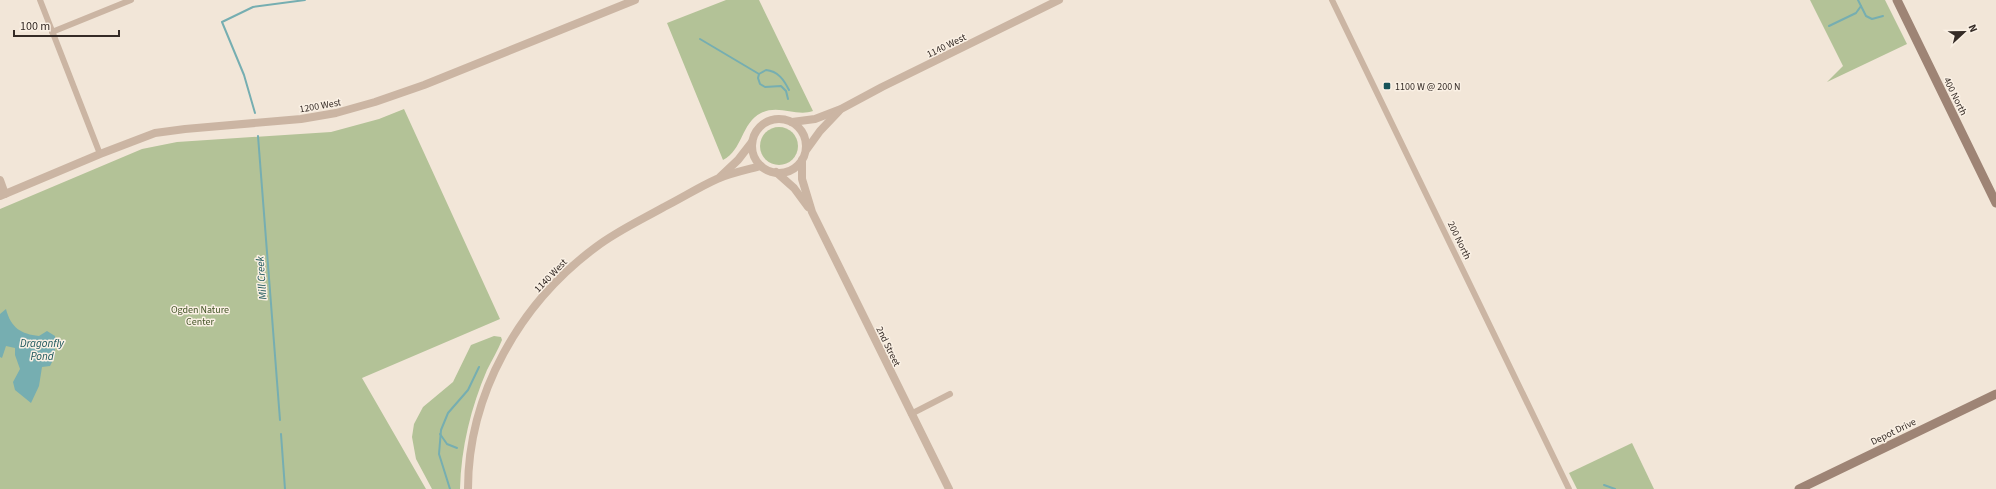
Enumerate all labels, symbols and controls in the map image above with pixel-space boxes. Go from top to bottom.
scale bar [14,12,119,38]
north arrow [1944,12,1984,52]
text: 100 m [20,18,50,35]
text: N [1964,22,1981,35]
street label: 1140 West [924,30,969,61]
street label: 400 North [1940,75,1970,118]
place label: 1100 W @ 200 N [1395,80,1461,94]
marker: 1100 W @ 200 N [1382,81,1392,91]
street label: 1200 West [298,95,343,117]
street label: 200 North [1444,219,1474,262]
water label: Mill Creek [252,255,270,300]
street label: 1140 West [531,255,571,296]
park label: Ogden Nature Center [171,303,229,329]
street label: 2nd Street [872,324,904,369]
water label: Dragonfly Pond [20,336,65,364]
street label: Depot Drive [1868,415,1919,449]

